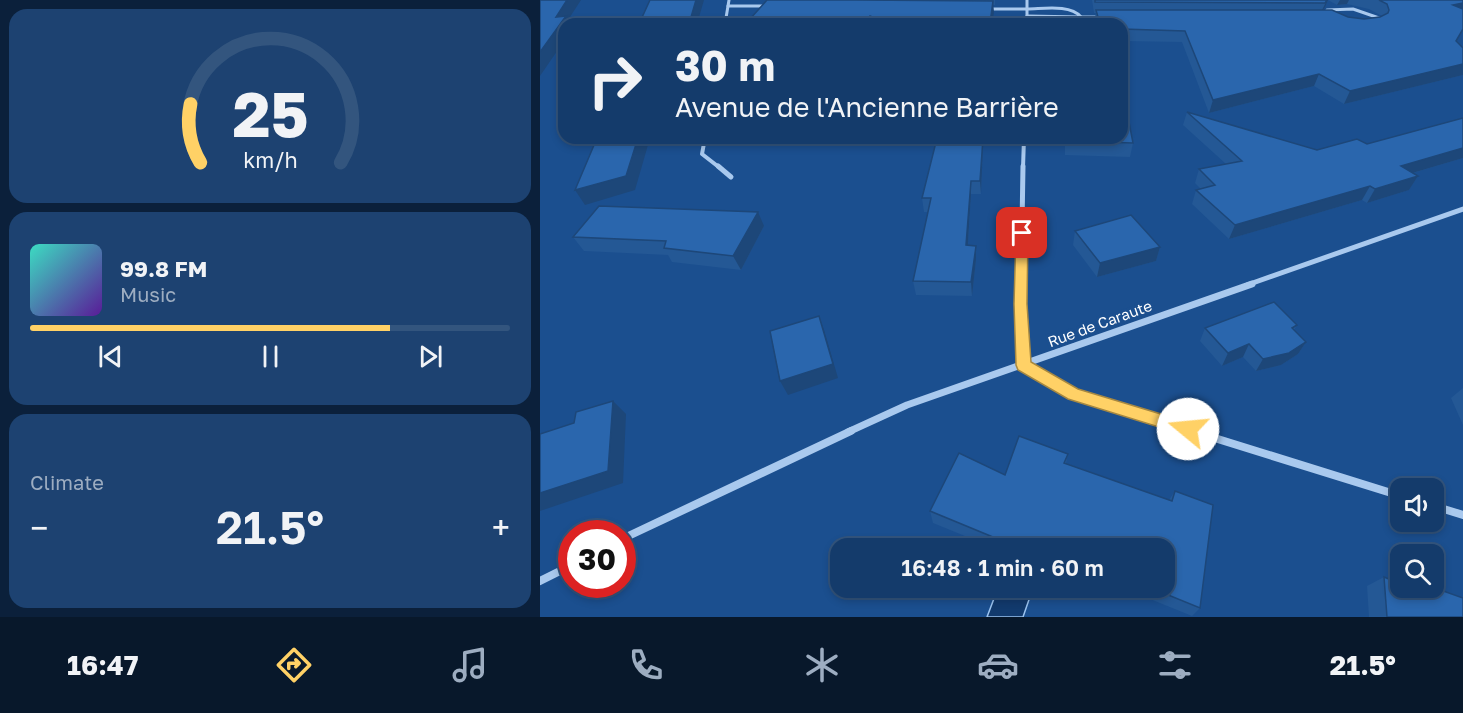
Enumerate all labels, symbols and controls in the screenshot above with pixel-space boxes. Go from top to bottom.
text: 30 m [675,40,775,90]
icon: right [576,42,654,120]
text: 25 [232,76,308,151]
text: Avenue de l'Ancienne Barrière [675,91,1059,123]
text: km/h [243,147,297,173]
pin [996,207,1047,258]
icon: arrive [1005,216,1038,249]
text: 99.8 FM [120,255,207,282]
text: Music [120,282,176,306]
street label: Rue de Caraute [1045,296,1155,350]
icon: previous [94,340,127,373]
icon: pause [254,340,287,373]
icon: next [414,340,447,373]
position arrow [1156,397,1220,461]
text: Climate [30,470,104,494]
map controls [1390,478,1444,598]
button: sound [1390,478,1444,532]
text: 21.5° [216,500,324,554]
text: − [30,508,48,547]
text: + [492,508,510,547]
speed limit sign: 30 [558,520,636,598]
button: search [1390,544,1444,598]
text: 16:48 · 1 min · 60 m [901,554,1104,581]
icon: directions [273,644,315,686]
icon: music [449,644,491,686]
icon: phone [625,644,667,686]
icon: climate [801,644,843,686]
icon: car [977,644,1019,686]
icon: filters [1154,644,1196,686]
text: 16:47 [67,649,138,681]
text: 21.5° [1330,649,1396,681]

